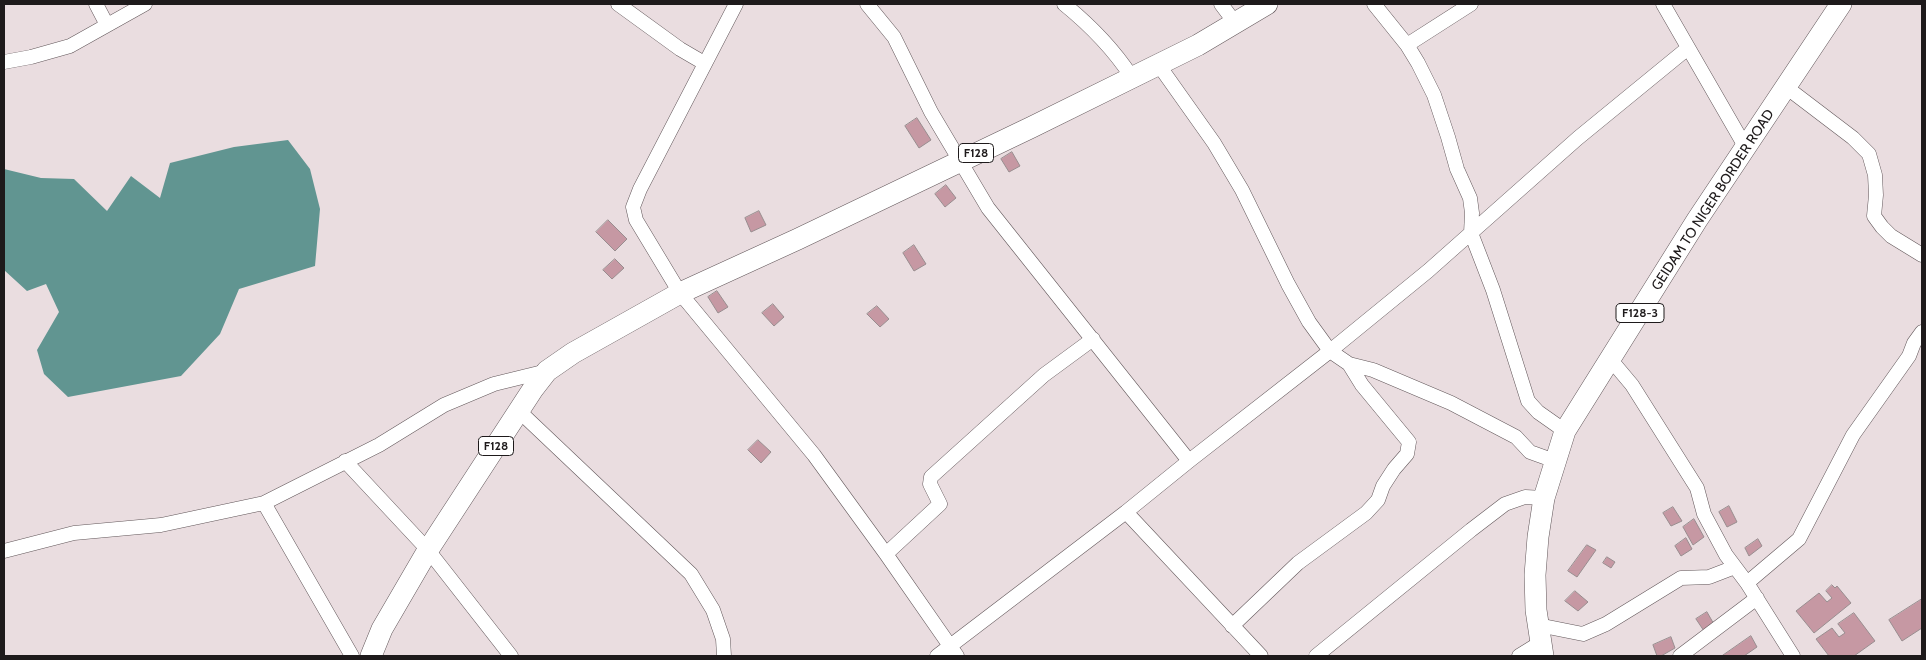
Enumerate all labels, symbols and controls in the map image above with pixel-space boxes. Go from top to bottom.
street label: GEIDAM TO NIGER BORDER ROAD [1648,106,1778,294]
road number: F128 [958,144,994,162]
road number: F128-3 [1616,304,1664,322]
road number: F128 [478,436,514,456]

